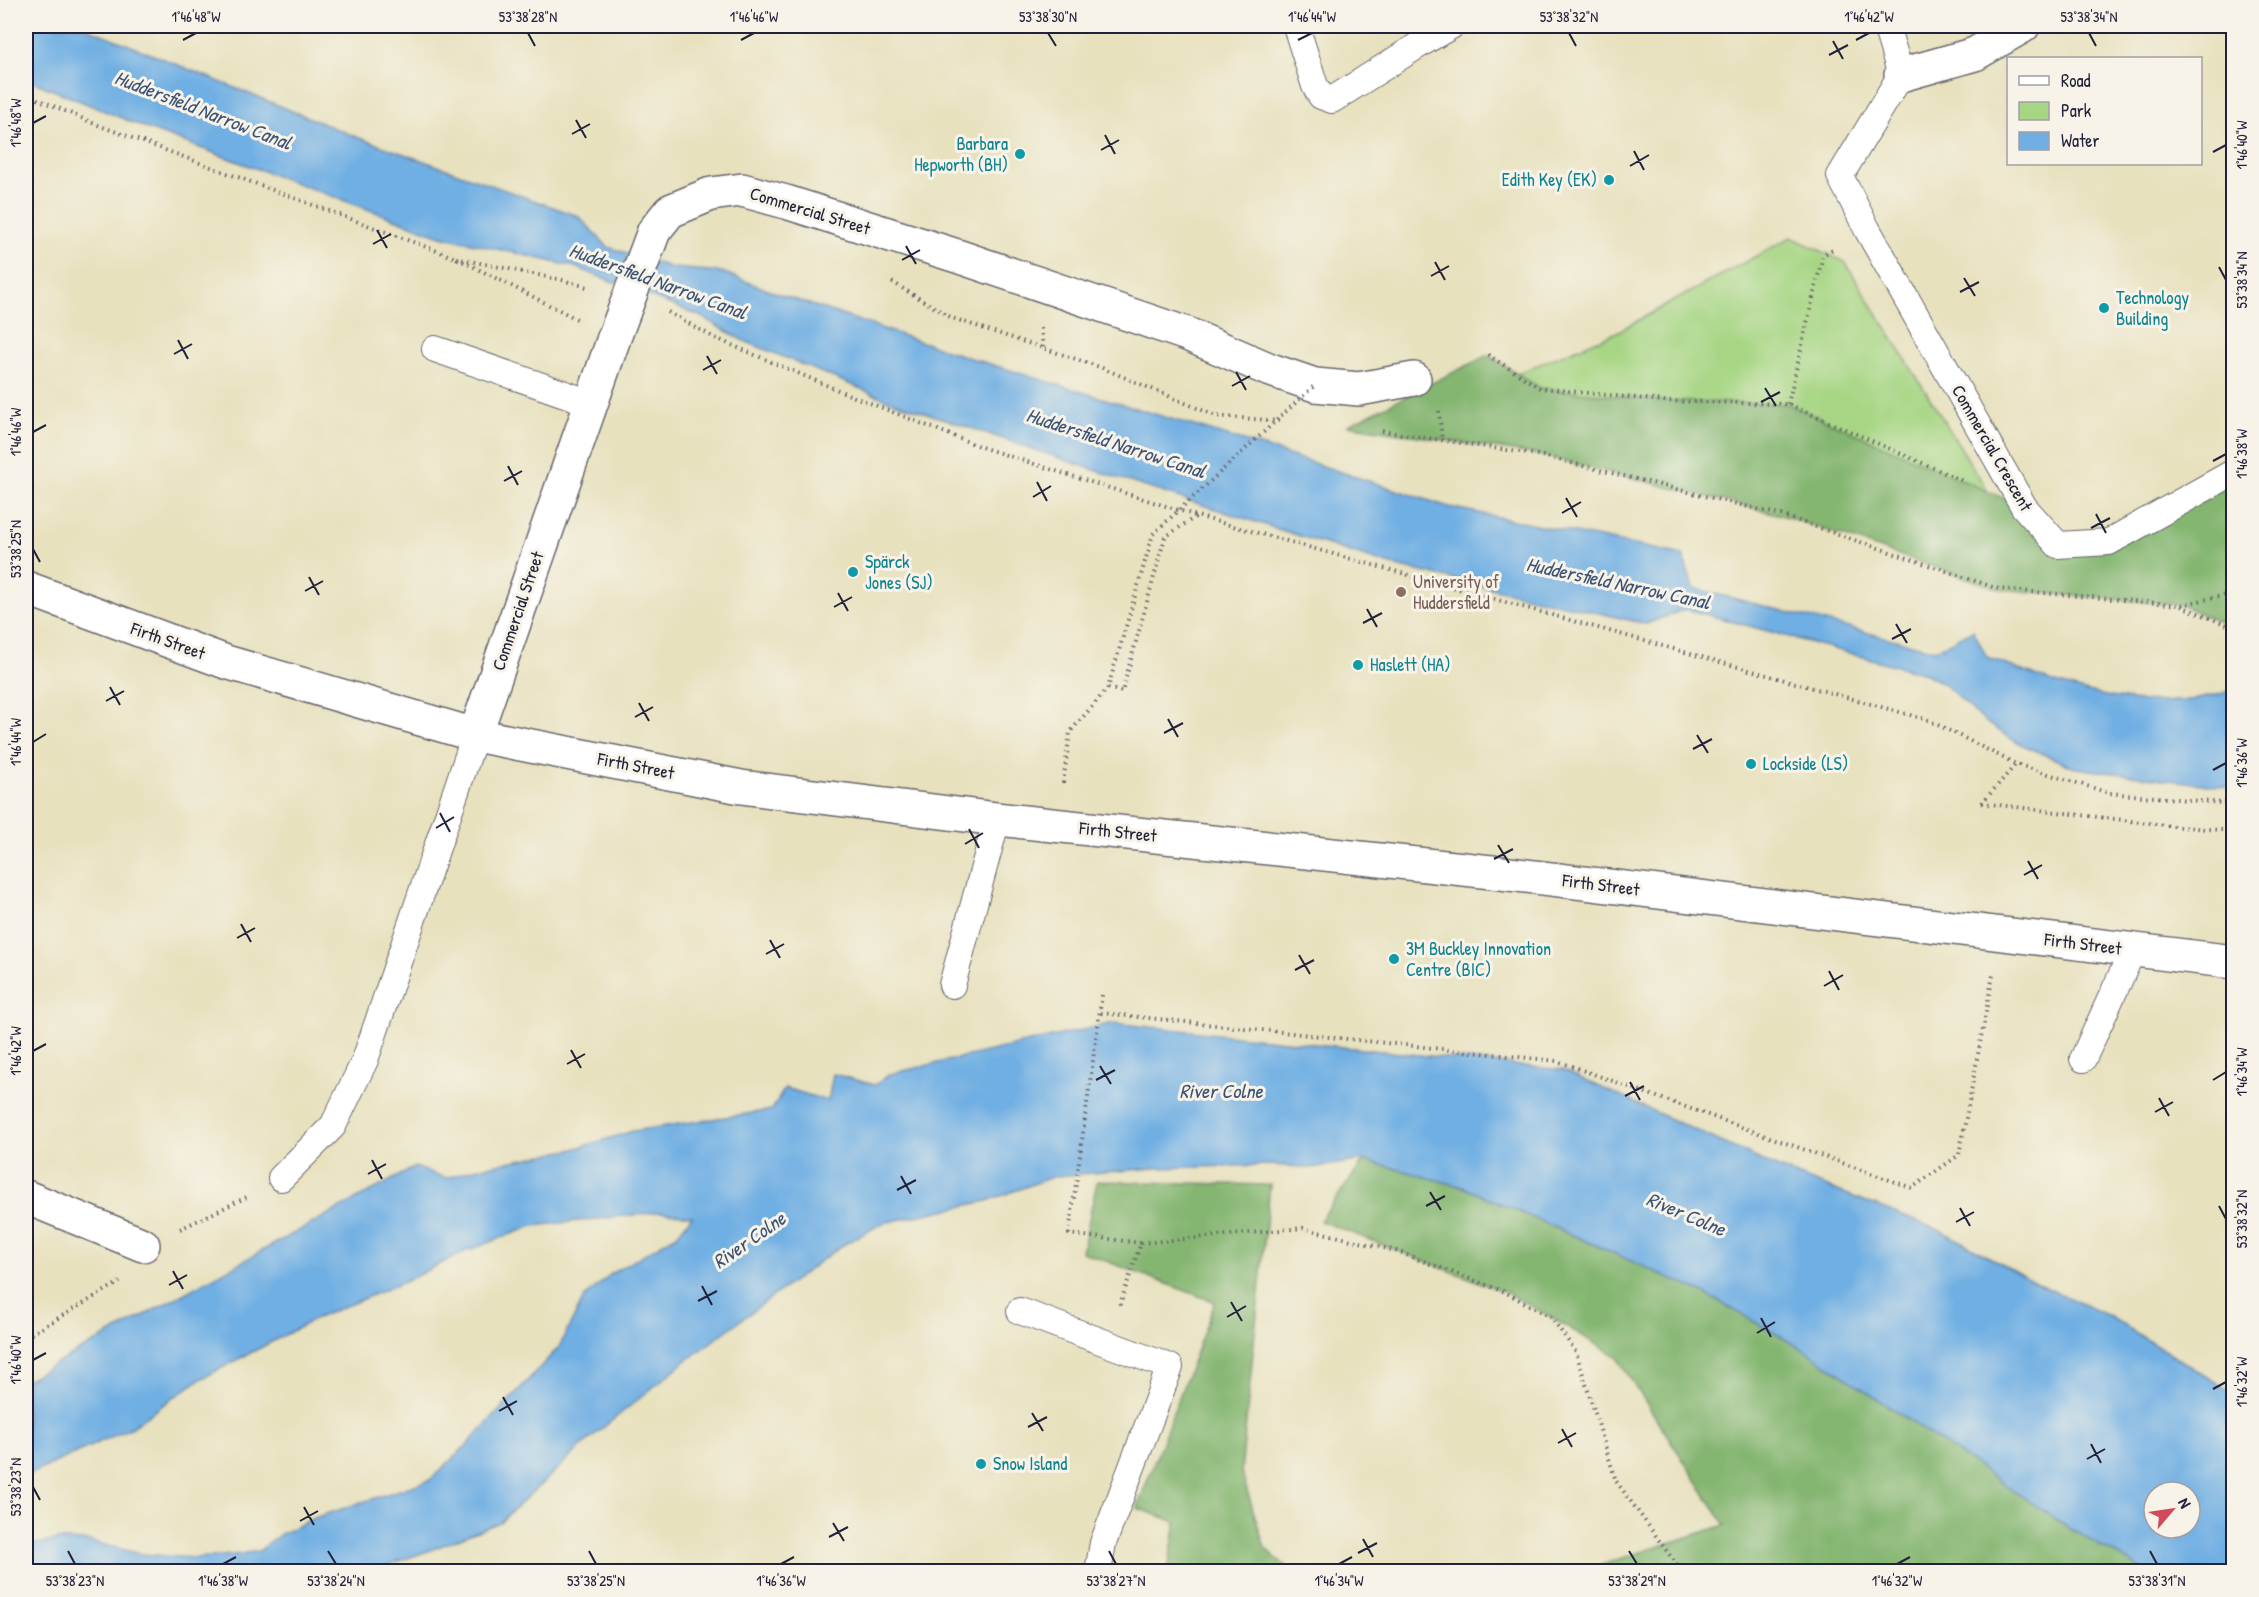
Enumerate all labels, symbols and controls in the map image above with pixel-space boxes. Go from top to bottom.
text: 1°46'48"W [172,6,221,27]
text: 53°38'28"N [499,6,557,27]
text: 1°46'46"W [730,6,779,27]
text: 53°38'30"N [1019,6,1077,27]
text: 1°46'44"W [1288,6,1337,27]
text: 53°38'32"N [1540,6,1598,27]
text: 1°46'42"W [1844,6,1894,27]
text: 53°38'34"N [2060,6,2118,27]
legend [2007,57,2202,165]
water label: Huddersfield Narrow Canal [111,63,297,156]
text: Road [2061,68,2091,93]
text: 1°46'48"W [5,98,26,147]
text: Park [2061,98,2092,123]
text: 1°46'40"W [2231,120,2252,170]
text: Water [2061,128,2099,153]
place label: Barbara Hepworth (BH) [914,131,1008,177]
marker: Barbara Hepworth (BH) [1013,147,1027,161]
place label: Edith Key (EK) [1502,167,1597,192]
marker: Edith Key (EK) [1602,173,1616,187]
street label: Commercial Street [747,180,874,241]
water label: Huddersfield Narrow Canal [566,236,752,326]
text: 53°38'34"N [2231,251,2252,309]
place label: Technology Building [2116,285,2190,331]
marker: Technology Building [2097,301,2111,315]
street label: Commercial Crescent [1946,380,2039,516]
water label: Huddersfield Narrow Canal [1023,401,1211,485]
text: 1°46'46"W [5,407,26,456]
text: 1°46'38"W [2231,428,2252,479]
text: 53°38'25"N [5,520,26,578]
street label: Commercial Street [485,547,550,674]
place label: Spärck Jones (SJ) [865,549,933,595]
water label: Huddersfield Narrow Canal [1524,550,1714,615]
marker: Spärck Jones (SJ) [846,565,860,579]
place label: University of Huddersfield [1413,569,1500,615]
marker: University of Huddersfield [1394,585,1408,599]
street label: Firth Street [127,615,210,666]
place label: Haslett (HA) [1370,652,1451,677]
marker: Haslett (HA) [1351,658,1365,672]
text: 1°46'44"W [5,717,26,766]
text: 1°46'36"W [2231,738,2252,788]
street label: Firth Street [595,746,677,785]
place label: Lockside (LS) [1763,751,1848,776]
marker: Lockside (LS) [1744,757,1758,771]
street label: Firth Street [1077,815,1159,848]
street label: Firth Street [1560,867,1642,902]
street label: Firth Street [2042,926,2124,961]
place label: 3M Buckley Innovation Centre (BIC) [1406,936,1551,982]
marker: 3M Buckley Innovation Centre (BIC) [1387,952,1401,966]
text: 1°46'42"W [5,1026,26,1076]
text: 1°46'34"W [2231,1047,2252,1097]
water label: River Colne [1179,1077,1264,1104]
water label: River Colne [1643,1185,1731,1243]
text: 53°38'32"N [2231,1190,2252,1248]
water label: River Colne [707,1204,791,1275]
text: 1°46'40"W [5,1335,26,1385]
text: 1°46'32"W [2231,1356,2252,1407]
place label: Snow Island [993,1451,1067,1476]
marker: Snow Island [974,1457,988,1471]
text: 53°38'23"N [5,1458,26,1516]
north arrow [2142,1480,2202,1540]
text: N [2173,1494,2197,1512]
text: 53°38'23"N [46,1570,104,1591]
text: 1°46'38"W [198,1570,249,1591]
text: 53°38'24"N [307,1570,365,1591]
text: 53°38'25"N [567,1570,625,1591]
text: 1°46'36"W [756,1570,806,1591]
text: 53°38'27"N [1086,1570,1146,1591]
text: 1°46'34"W [1314,1570,1364,1591]
text: 53°38'29"N [1608,1570,1666,1591]
text: 1°46'32"W [1872,1570,1923,1591]
text: 53°38'31"N [2129,1570,2185,1591]

